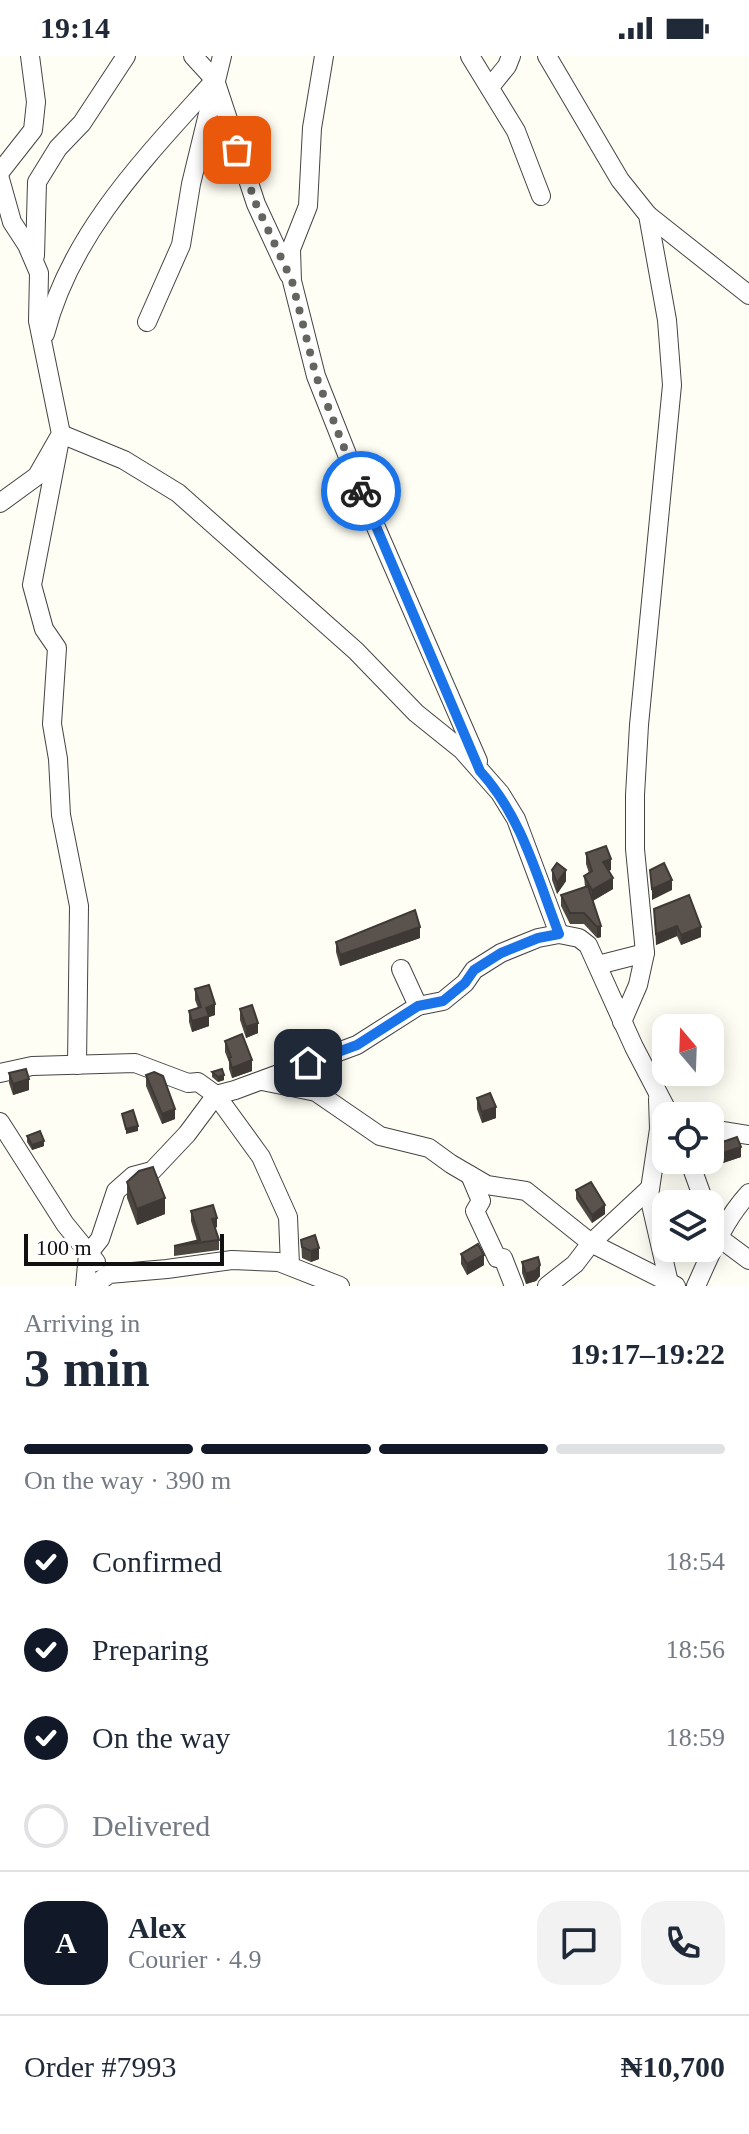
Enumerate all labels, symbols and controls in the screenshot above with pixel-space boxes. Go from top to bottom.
text: 19:14 [40,11,110,44]
pin [203,116,271,184]
icon: bag [215,128,259,172]
courier [321,451,401,531]
icon: bike [339,469,383,513]
north arrow [652,1014,724,1086]
map controls [652,1014,724,1262]
pin [274,1029,342,1097]
icon: home [286,1041,330,1085]
button: locate [652,1102,724,1174]
button: layers [652,1190,724,1262]
scale bar [24,1230,224,1266]
text: 100 m [36,1235,92,1260]
text: Arriving in [24,1309,140,1338]
text: 19:17–19:22 [570,1337,725,1370]
text: 3 min [24,1340,150,1397]
text: On the way · 390 m [24,1466,231,1495]
icon: check [24,1540,68,1584]
text: Confirmed [92,1545,222,1578]
text: 18:54 [666,1547,725,1576]
icon: check [24,1628,68,1672]
text: Preparing [92,1633,209,1666]
text: 18:56 [666,1635,725,1664]
icon: check [24,1716,68,1760]
text: On the way [92,1721,230,1754]
text: 18:59 [666,1723,725,1752]
text: Delivered [92,1809,210,1842]
button: chat [537,1901,621,1985]
button: phone [641,1901,725,1985]
text: Alex [128,1911,186,1944]
text: A [55,1926,77,1959]
text: Courier · 4.9 [128,1945,262,1974]
text: Order #7993 [24,2050,176,2083]
text: ₦10,700 [621,2050,725,2083]

